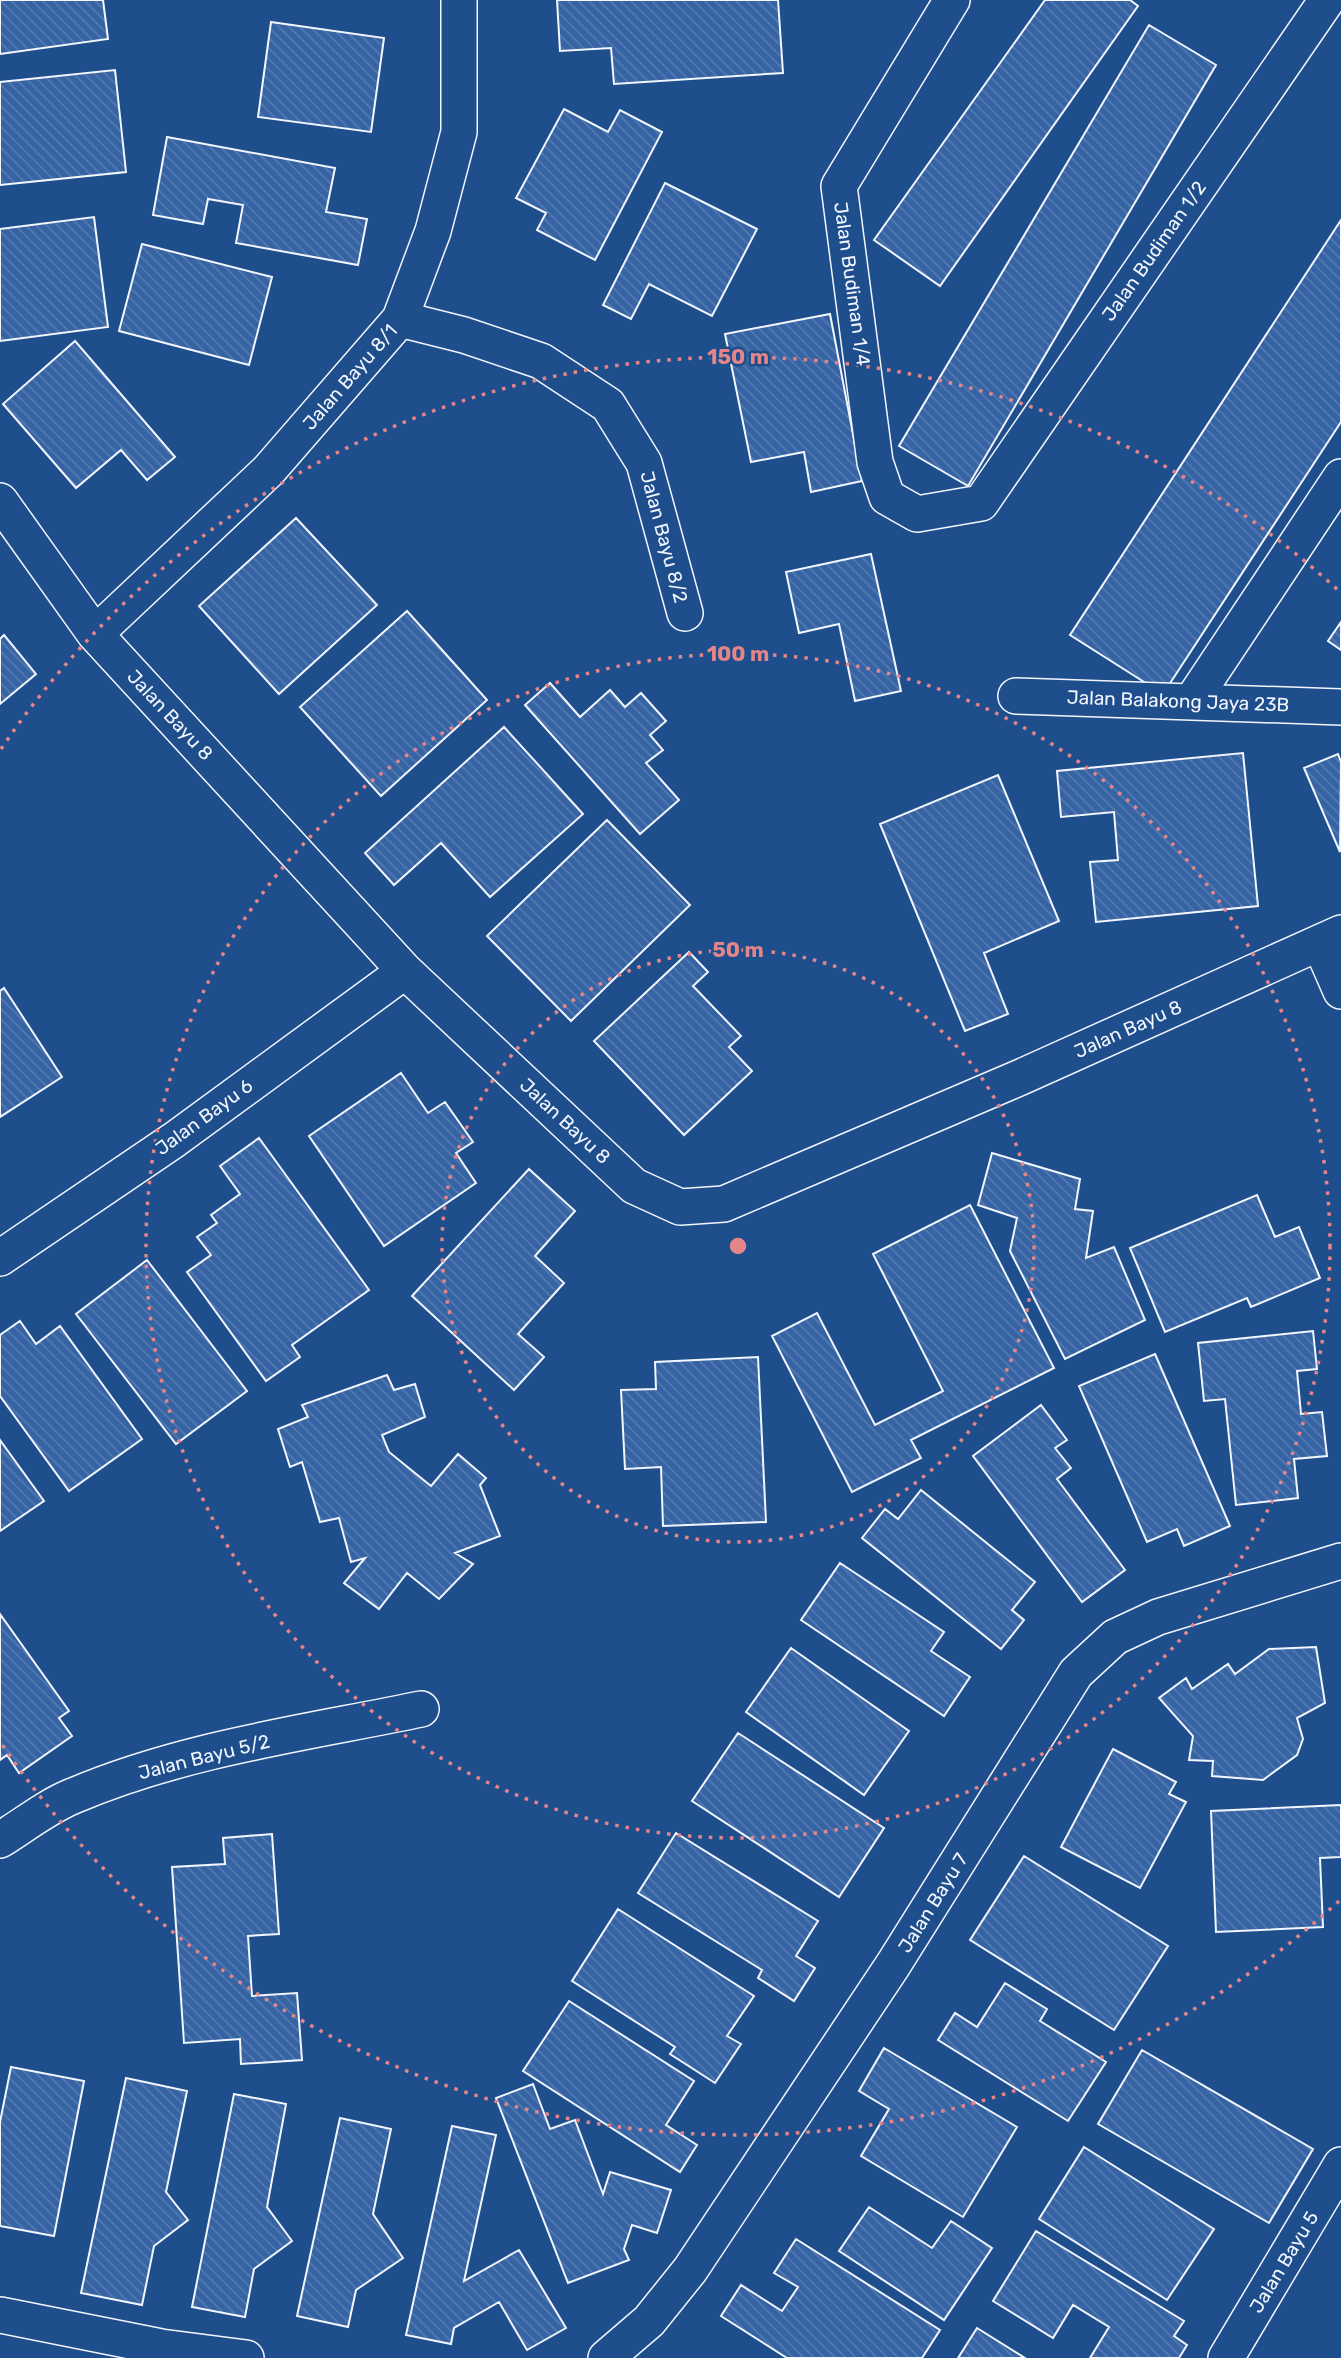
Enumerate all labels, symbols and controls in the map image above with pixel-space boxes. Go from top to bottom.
street label: Jalan Budiman 1/2 [1097,177,1211,325]
street label: Jalan Budiman 1/4 [829,201,875,368]
street label: Jalan Bayu 8/1 [298,319,402,435]
text: 150 m [707,344,769,369]
street label: Jalan Bayu 8/2 [635,469,693,605]
text: 100 m [707,641,769,666]
street label: Jalan Bayu 8 [122,665,218,765]
street label: Jalan Balakong Jaya 23B [1066,686,1290,716]
text: 50 m [712,937,764,962]
street label: Jalan Bayu 8 [1071,995,1185,1063]
street label: Jalan Bayu 8 [515,1073,615,1169]
street label: Jalan Bayu 6 [151,1074,257,1160]
centre of rings [726,1234,750,1258]
street label: Jalan Bayu 5/2 [136,1730,272,1784]
street label: Jalan Bayu 7 [893,1849,973,1957]
street label: Jalan Bayu 5 [1245,2207,1323,2317]

